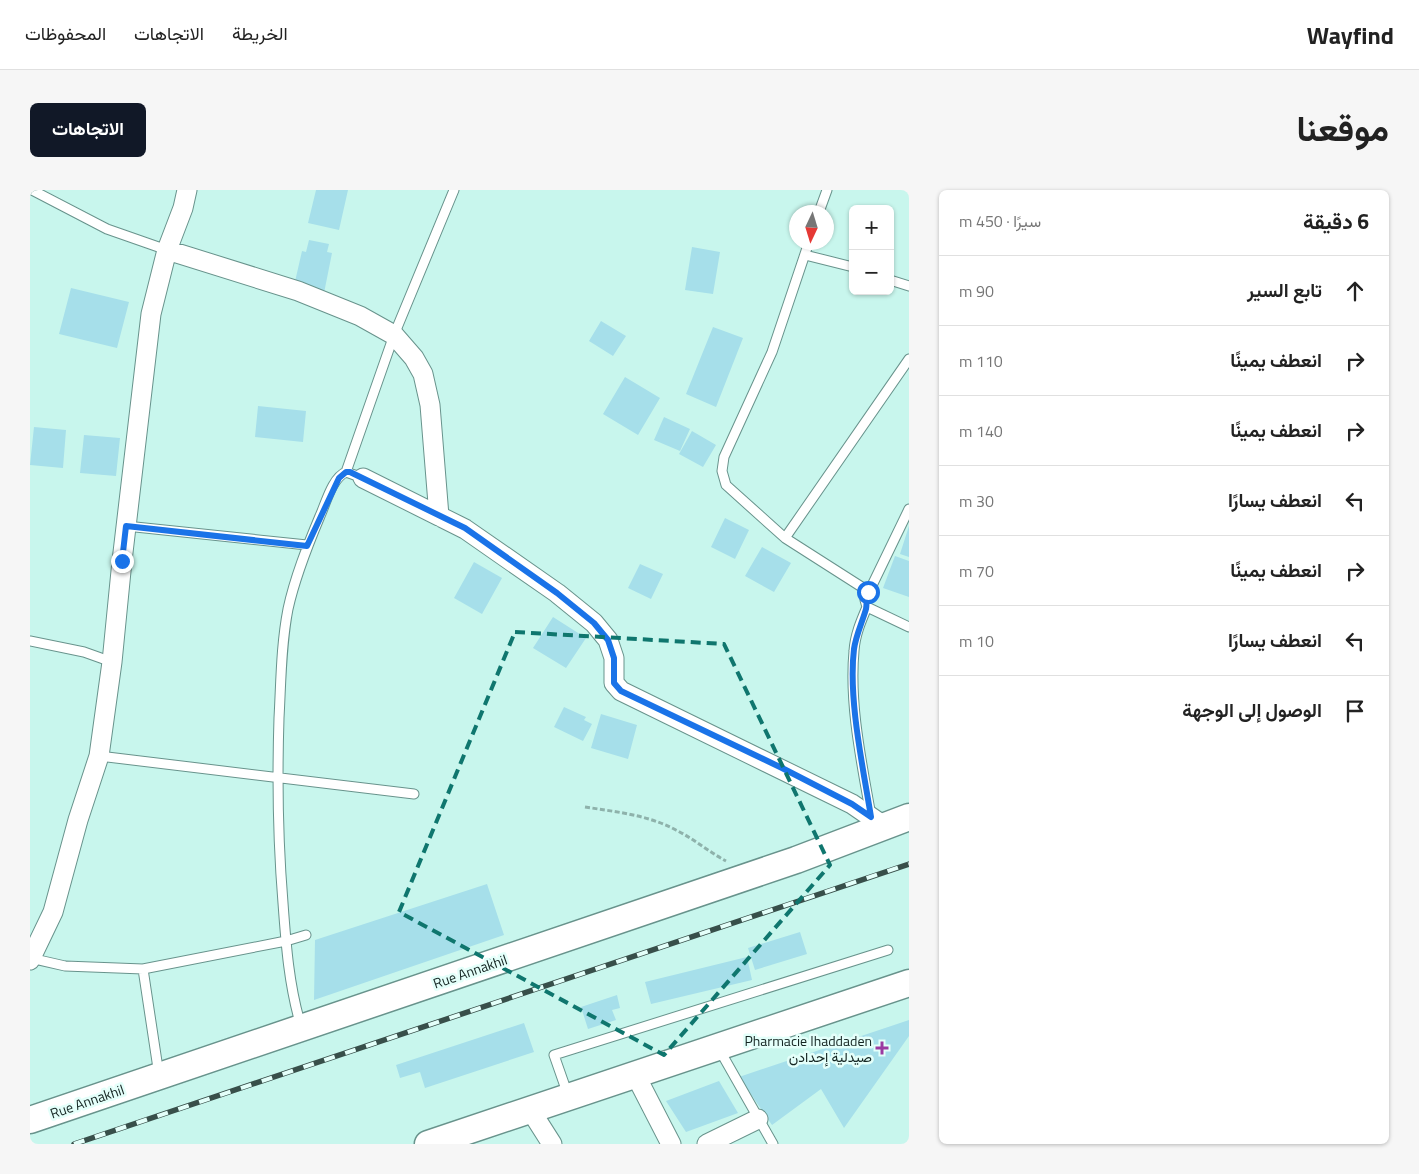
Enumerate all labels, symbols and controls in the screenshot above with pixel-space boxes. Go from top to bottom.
text: Wayfind [1307,17,1394,53]
text: المحفوظات [25,20,106,47]
text: الاتجاهات [134,20,204,47]
text: الخريطة [232,20,288,47]
text: موقعنا [1296,101,1389,155]
button: الاتجاهات [30,103,146,157]
north arrow [789,205,834,250]
map controls [849,205,894,295]
button: + [849,205,894,250]
text: 6 دقيقة [1303,205,1369,237]
text: سيرًا · 450 m [959,209,1041,233]
button: − [849,250,894,295]
text: تابع السير [1247,275,1322,304]
icon: ahead [1341,277,1369,305]
text: 90 m [959,279,994,303]
text: انعطف يمينًا [1230,345,1322,374]
icon: right [1341,347,1369,375]
text: 110 m [959,349,1003,373]
text: انعطف يمينًا [1230,415,1322,444]
icon: right [1341,417,1369,445]
text: 140 m [959,419,1003,443]
text: انعطف يسارًا [1228,485,1322,514]
icon: left [1341,487,1369,515]
text: 30 m [959,489,994,513]
route end [111,550,134,573]
text: انعطف يمينًا [1230,555,1322,584]
icon: right [1341,557,1369,585]
text: 70 m [959,559,994,583]
route start [857,581,880,604]
text: انعطف يسارًا [1228,625,1322,654]
icon: left [1341,627,1369,655]
text: 10 m [959,629,994,653]
text: الوصول إلى الوجهة [1182,695,1322,724]
icon: arrive [1341,697,1369,725]
street label: Rue Annakhil [430,949,510,993]
place label: Pharmacie Ihaddaden صيدلية إحدادن [744,1030,872,1067]
marker: Pharmacie Ihaddaden صيدلية إحدادن [876,1042,888,1054]
street label: Rue Annakhil [47,1079,127,1123]

